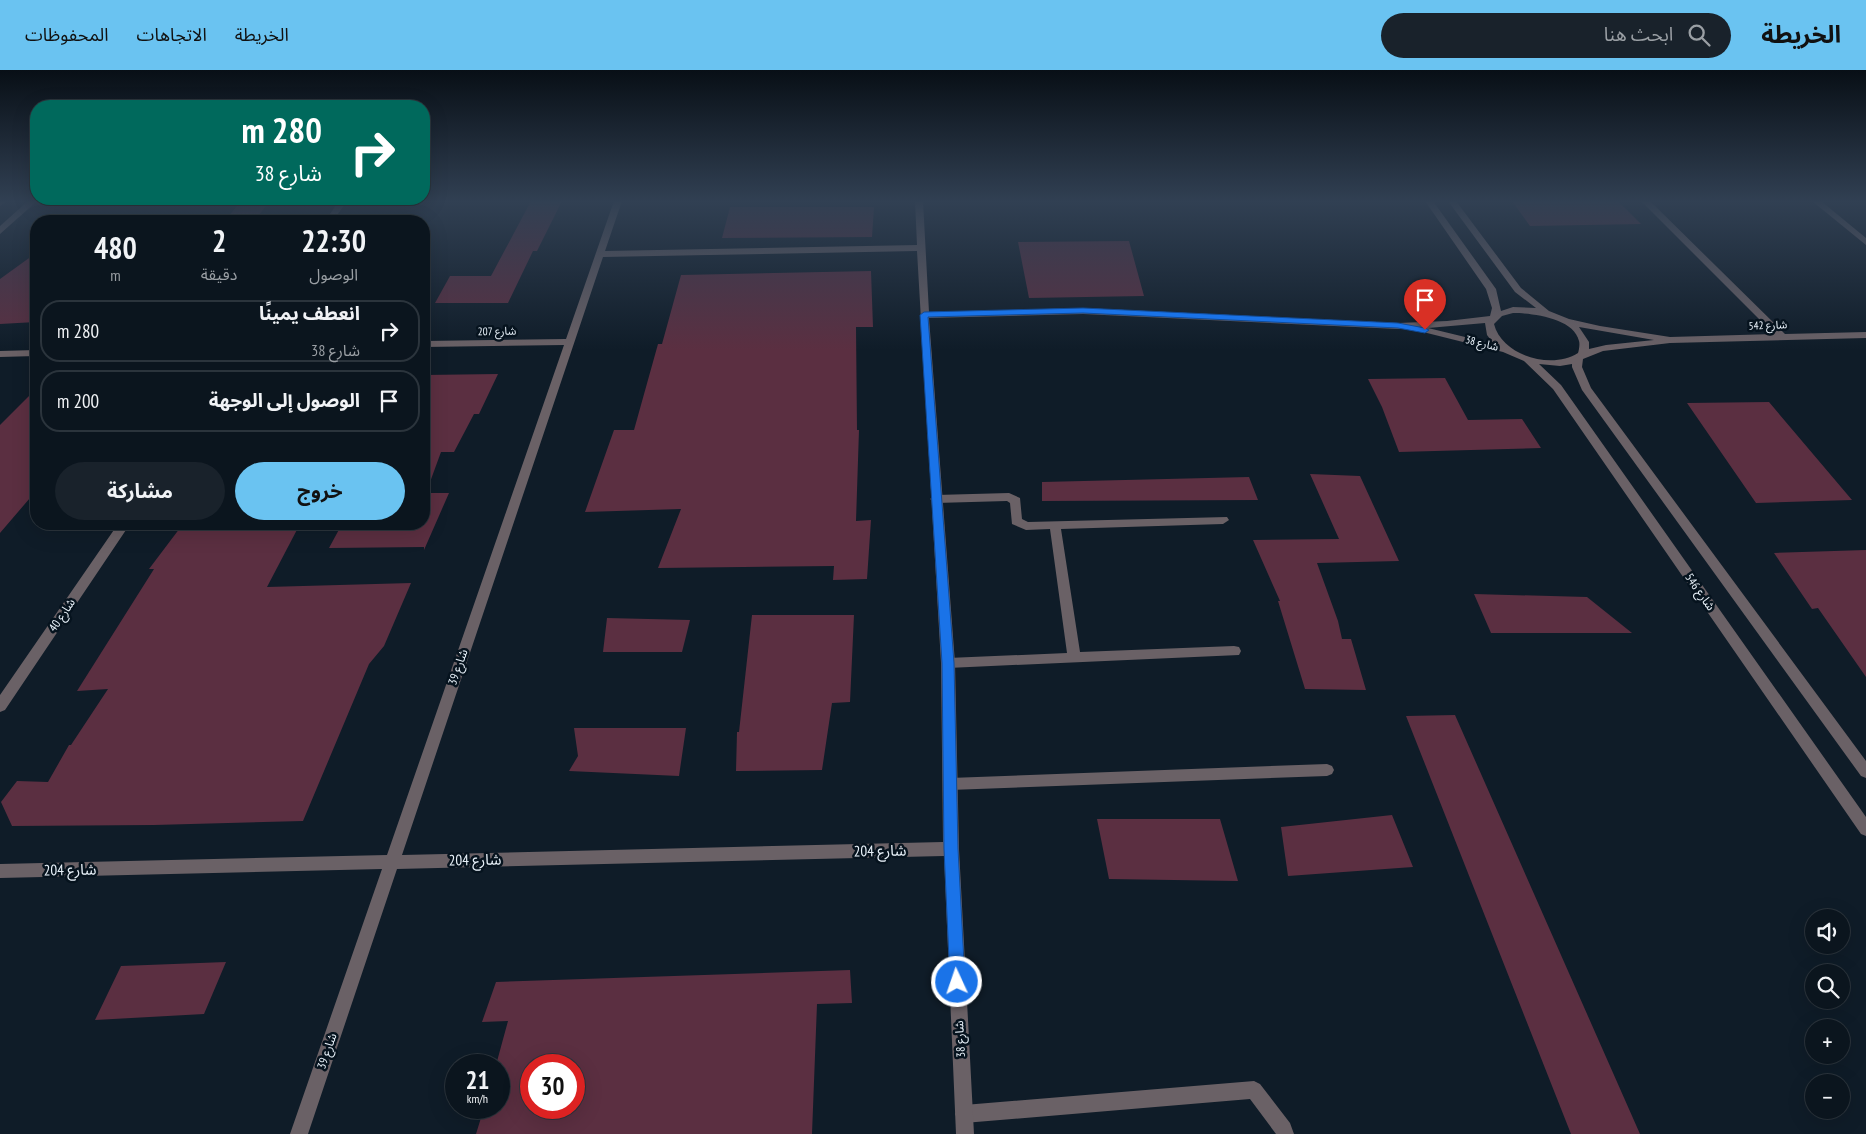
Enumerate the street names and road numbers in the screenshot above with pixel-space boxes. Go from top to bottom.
street label: شارع 542 [1748,317,1788,334]
street label: شارع 207 [478,324,517,339]
street label: شارع 38 [1464,332,1500,355]
street label: شارع 546 [1681,570,1719,614]
street label: شارع 40 [45,595,80,635]
street label: شارع 39 [444,647,472,687]
street label: شارع 204 [853,841,907,863]
street label: شارع 204 [448,850,502,872]
street label: شارع 204 [43,860,97,882]
street label: شارع 38 [951,1020,970,1058]
street label: شارع 39 [313,1031,341,1071]

